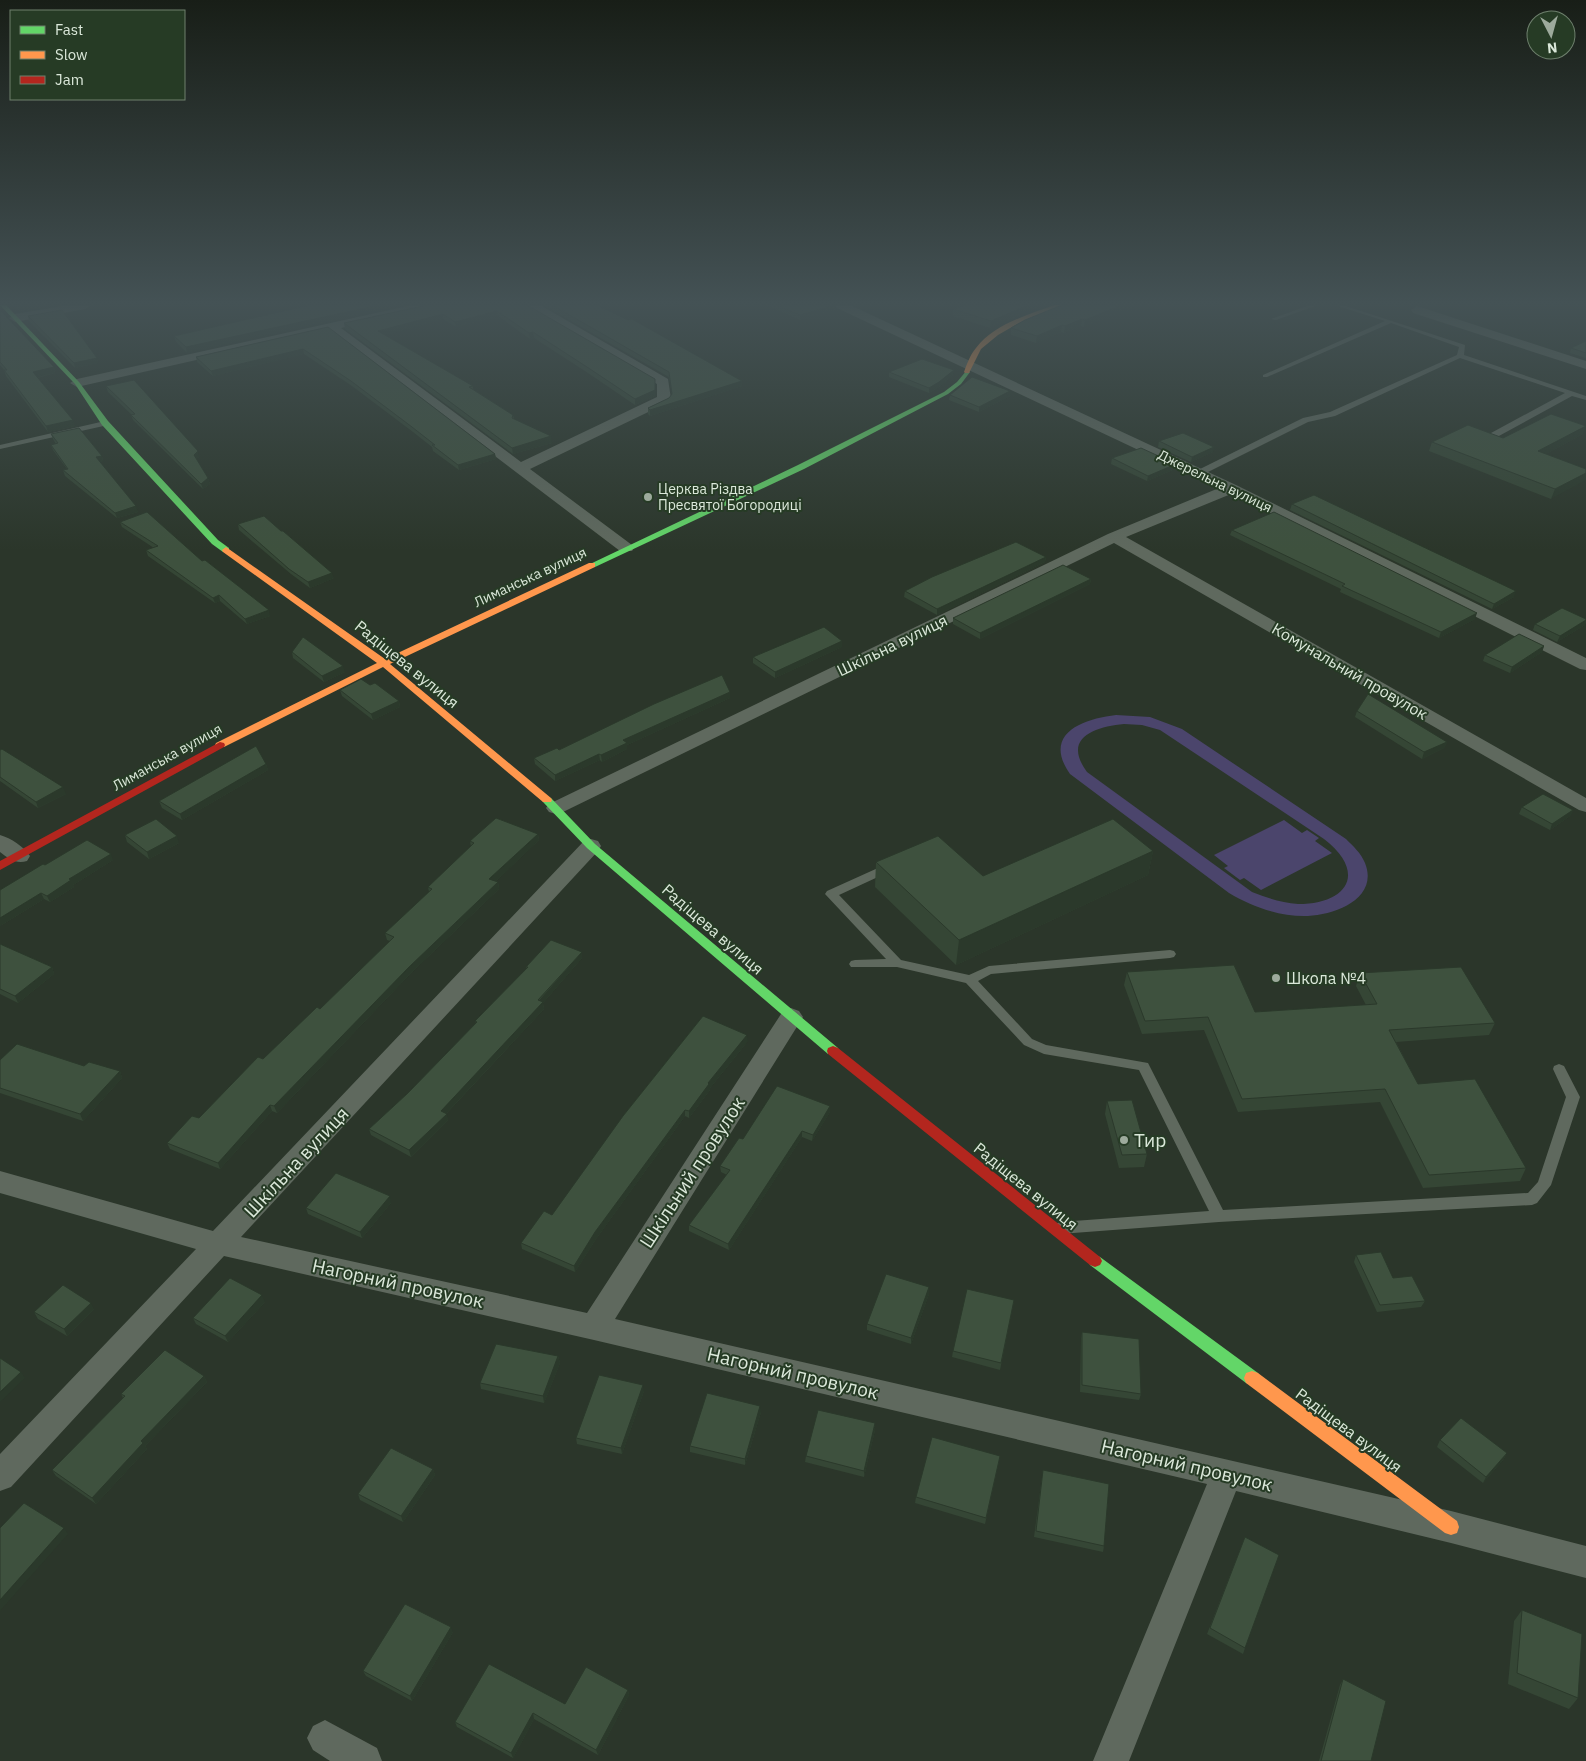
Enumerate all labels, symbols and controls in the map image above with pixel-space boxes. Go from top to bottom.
legend [10,10,185,100]
north arrow [1526,10,1576,60]
text: Fast [55,20,83,39]
text: N [1546,38,1558,57]
text: Slow [55,45,88,64]
text: Jam [55,70,84,89]
street label: Джерельна вулиця [1155,446,1275,516]
place label: Церква Різдва Пресвятої Богородиці [658,480,802,514]
marker: Церква Різдва Пресвятої Богородиці [642,491,654,503]
street label: Лиманська вулиця [471,543,589,611]
street label: Шкільна вулиця [834,610,950,680]
street label: Радіщева вулиця [351,616,463,712]
street label: Комунальний провулок [1269,618,1432,724]
street label: Лиманська вулиця [109,719,225,795]
street label: Радіщева вулиця [658,879,768,979]
place label: Школа №4 [1286,968,1366,988]
marker: Школа №4 [1270,972,1282,984]
street label: Шкільний провулок [634,1092,750,1252]
street label: Шкільна вулиця [238,1102,354,1222]
place label: Тир [1134,1128,1166,1152]
marker: Тир [1118,1134,1130,1146]
street label: Радіщева вулиця [970,1138,1082,1234]
street label: Нагорний провулок [310,1253,486,1313]
street label: Нагорний провулок [705,1342,881,1404]
street label: Радіщева вулиця [1292,1383,1406,1477]
street label: Нагорний провулок [1099,1434,1275,1496]

